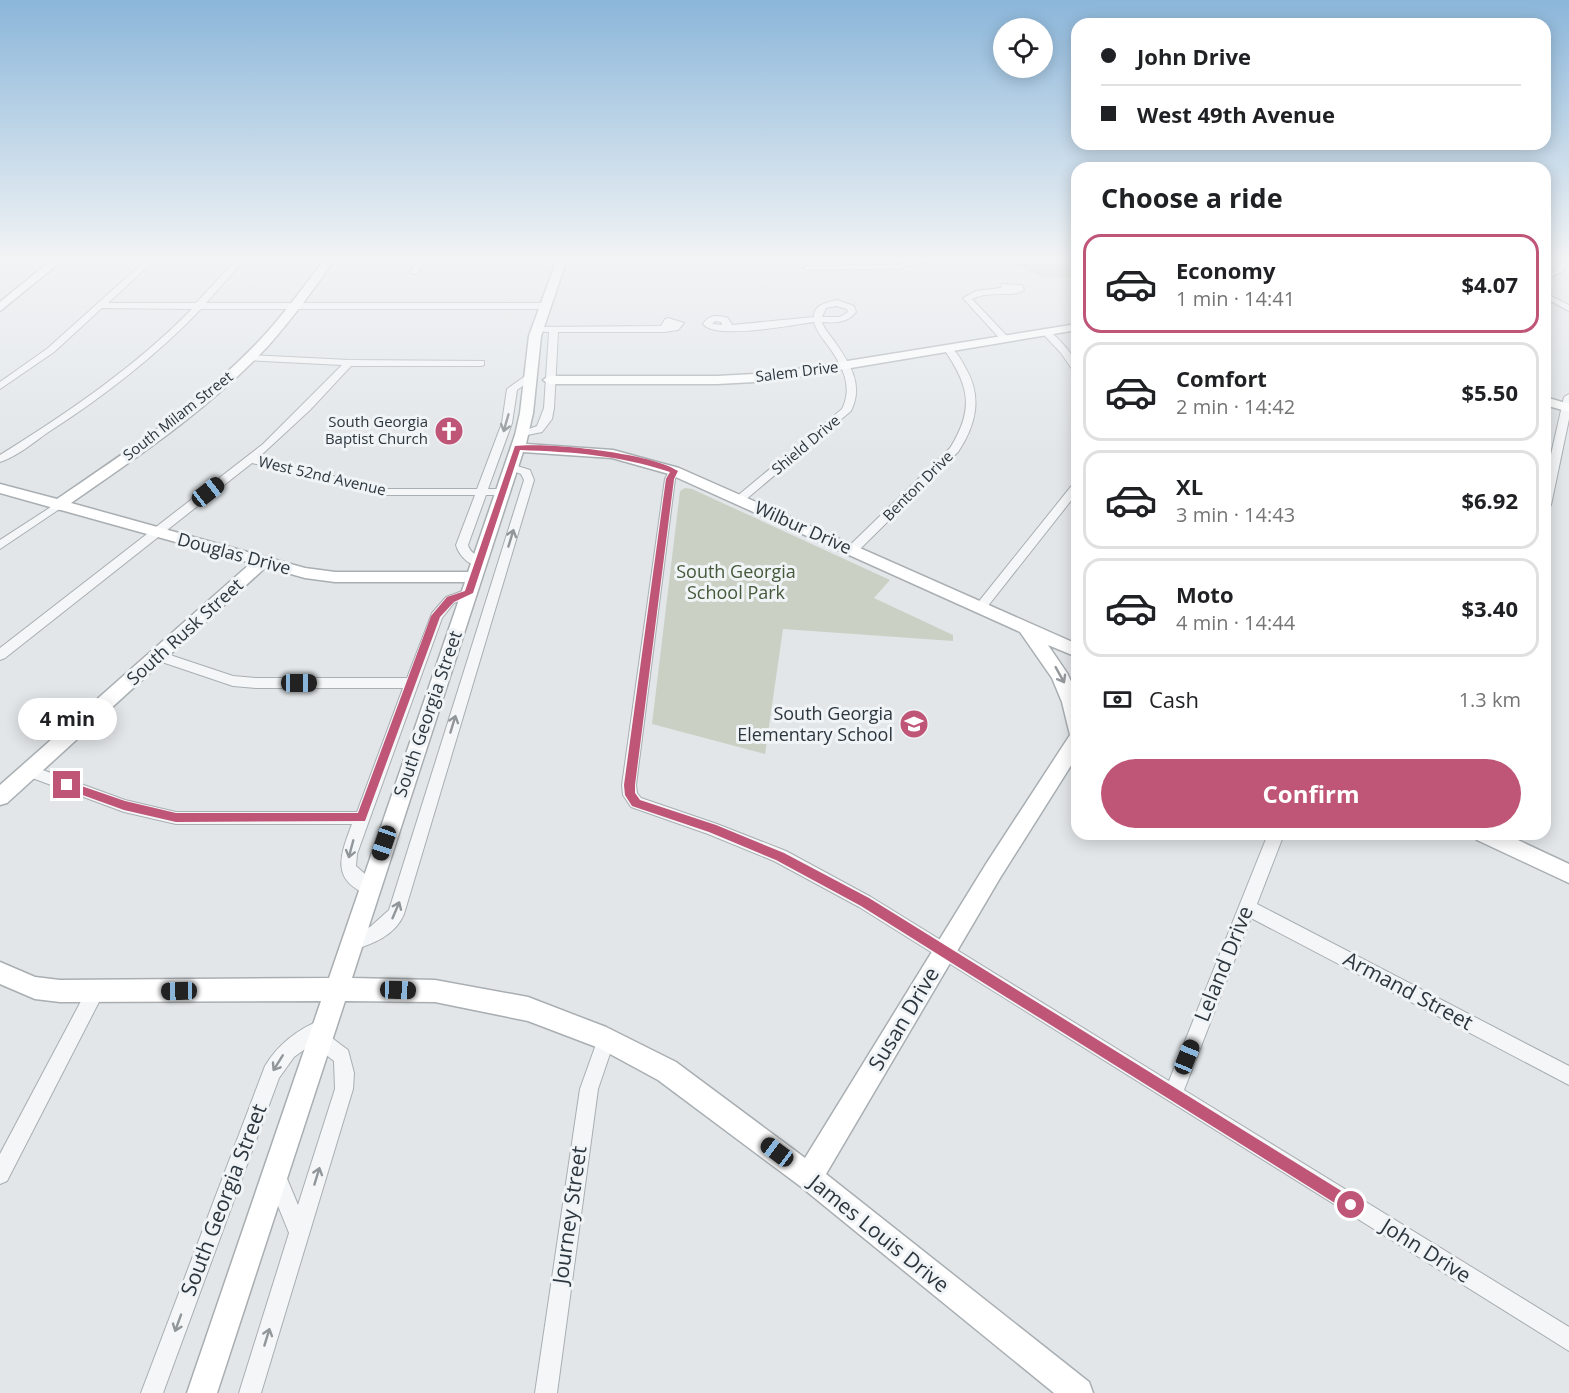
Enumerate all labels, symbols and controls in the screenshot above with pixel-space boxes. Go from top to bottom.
map controls [993,18,1053,78]
button: locate [993,18,1053,78]
text: John Drive [1137,41,1251,71]
text: West 49th Avenue [1137,99,1335,129]
text: Choose a ride [1101,179,1283,216]
text: Economy [1176,255,1275,285]
icon: car [1104,257,1158,311]
text: $4.07 [1461,269,1518,299]
text: 1 min · 14:41 [1176,285,1295,312]
street label: Salem Drive [754,356,839,386]
text: Comfort [1176,363,1267,393]
icon: car [1104,365,1158,419]
street label: South Milam Street [118,366,236,464]
text: $5.50 [1461,377,1518,407]
text: 2 min · 14:42 [1176,393,1295,420]
street label: Shield Drive [767,410,844,479]
place label: South Georgia Baptist Church [325,411,428,448]
one-way arrow [500,414,511,433]
church icon: South Georgia Baptist Church [433,415,465,447]
street label: Benton Drive [878,446,957,525]
street label: West 52nd Avenue [256,451,388,499]
text: XL [1176,471,1203,501]
icon: car [1104,473,1158,527]
car [188,474,228,510]
text: $6.92 [1461,485,1518,515]
street label: Wilbur Drive [751,495,856,559]
text: 3 min · 14:43 [1176,501,1295,528]
street label: Douglas Drive [175,526,294,580]
one-way arrow [506,529,517,548]
park label: South Georgia School Park [676,559,796,604]
street label: South Rusk Street [121,572,248,690]
text: Moto [1176,579,1234,609]
icon: car [1104,581,1158,635]
text: $3.40 [1461,593,1518,623]
text: 4 min · 14:44 [1176,609,1295,636]
street label: South Georgia Street [387,627,467,800]
one-way arrow [1055,665,1066,683]
car [281,674,317,692]
icon: cash [1101,683,1134,716]
text: Cash [1149,684,1199,714]
text: 1.3 km [1459,686,1521,713]
callout: 4 min [17,698,116,740]
place label: South Georgia Elementary School [737,701,893,746]
text: 4 min [40,705,95,732]
school or university icon: South Georgia Elementary School [898,708,930,740]
one-way arrow [448,715,459,734]
button: Confirm [1101,759,1521,828]
route end [53,771,80,798]
car [370,823,398,863]
one-way arrow [345,839,357,858]
one-way arrow [390,902,402,920]
street label: Leland Drive [1187,902,1259,1026]
street label: Armand Street [1339,944,1478,1036]
street label: Susan Drive [861,962,945,1075]
car [380,980,416,1000]
car [161,982,197,1000]
car [1172,1037,1202,1077]
one-way arrow [272,1054,284,1071]
street label: South Georgia Street [174,1100,273,1300]
car [757,1134,797,1170]
street label: Journey Street [545,1144,593,1288]
one-way arrow [312,1167,323,1186]
street label: James Louis Drive [802,1167,956,1298]
route start [1337,1191,1364,1218]
street label: John Drive [1375,1210,1477,1289]
one-way arrow [171,1313,182,1332]
one-way arrow [262,1328,273,1347]

